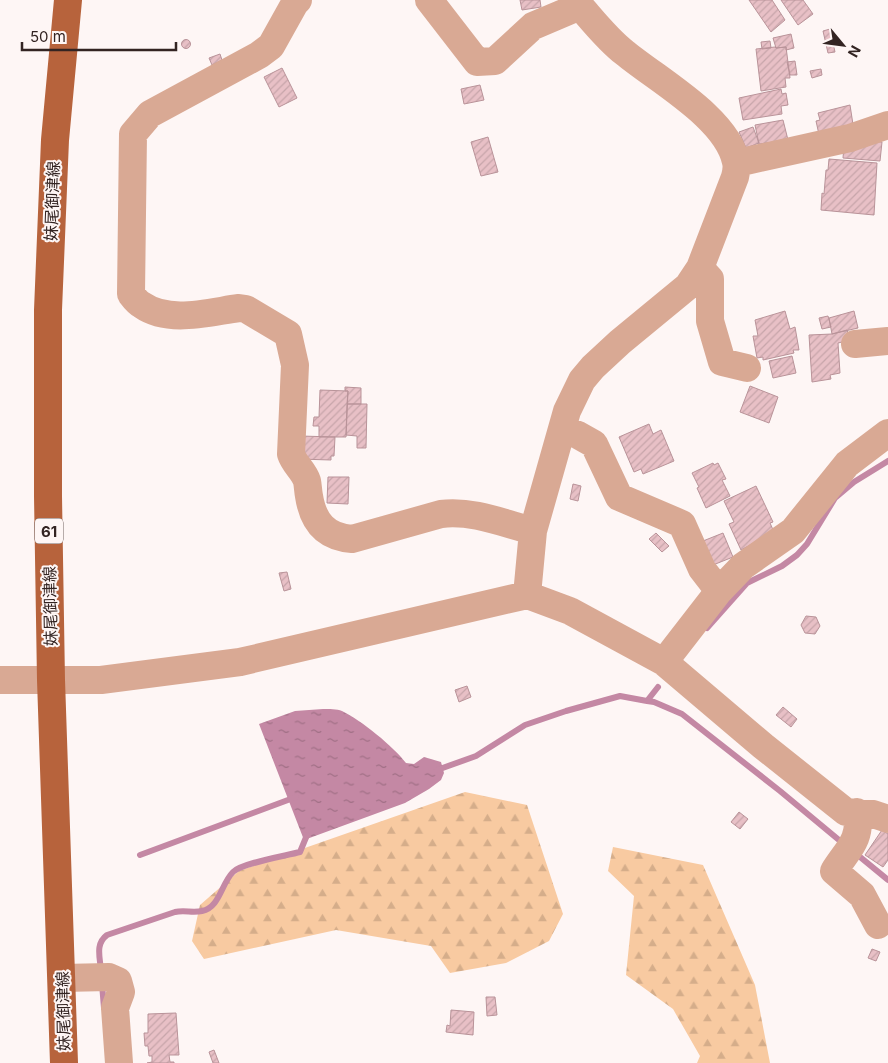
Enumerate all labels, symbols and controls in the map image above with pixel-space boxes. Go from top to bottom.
scale bar [22,20,176,52]
north arrow [818,20,868,70]
text: 50 m [30,27,66,46]
text: N [845,43,865,60]
street label: 妹尾御津線 [41,161,63,241]
road number: 61 [35,518,63,544]
street label: 妹尾御津線 [39,566,61,646]
street label: 妹尾御津線 [52,971,74,1051]

